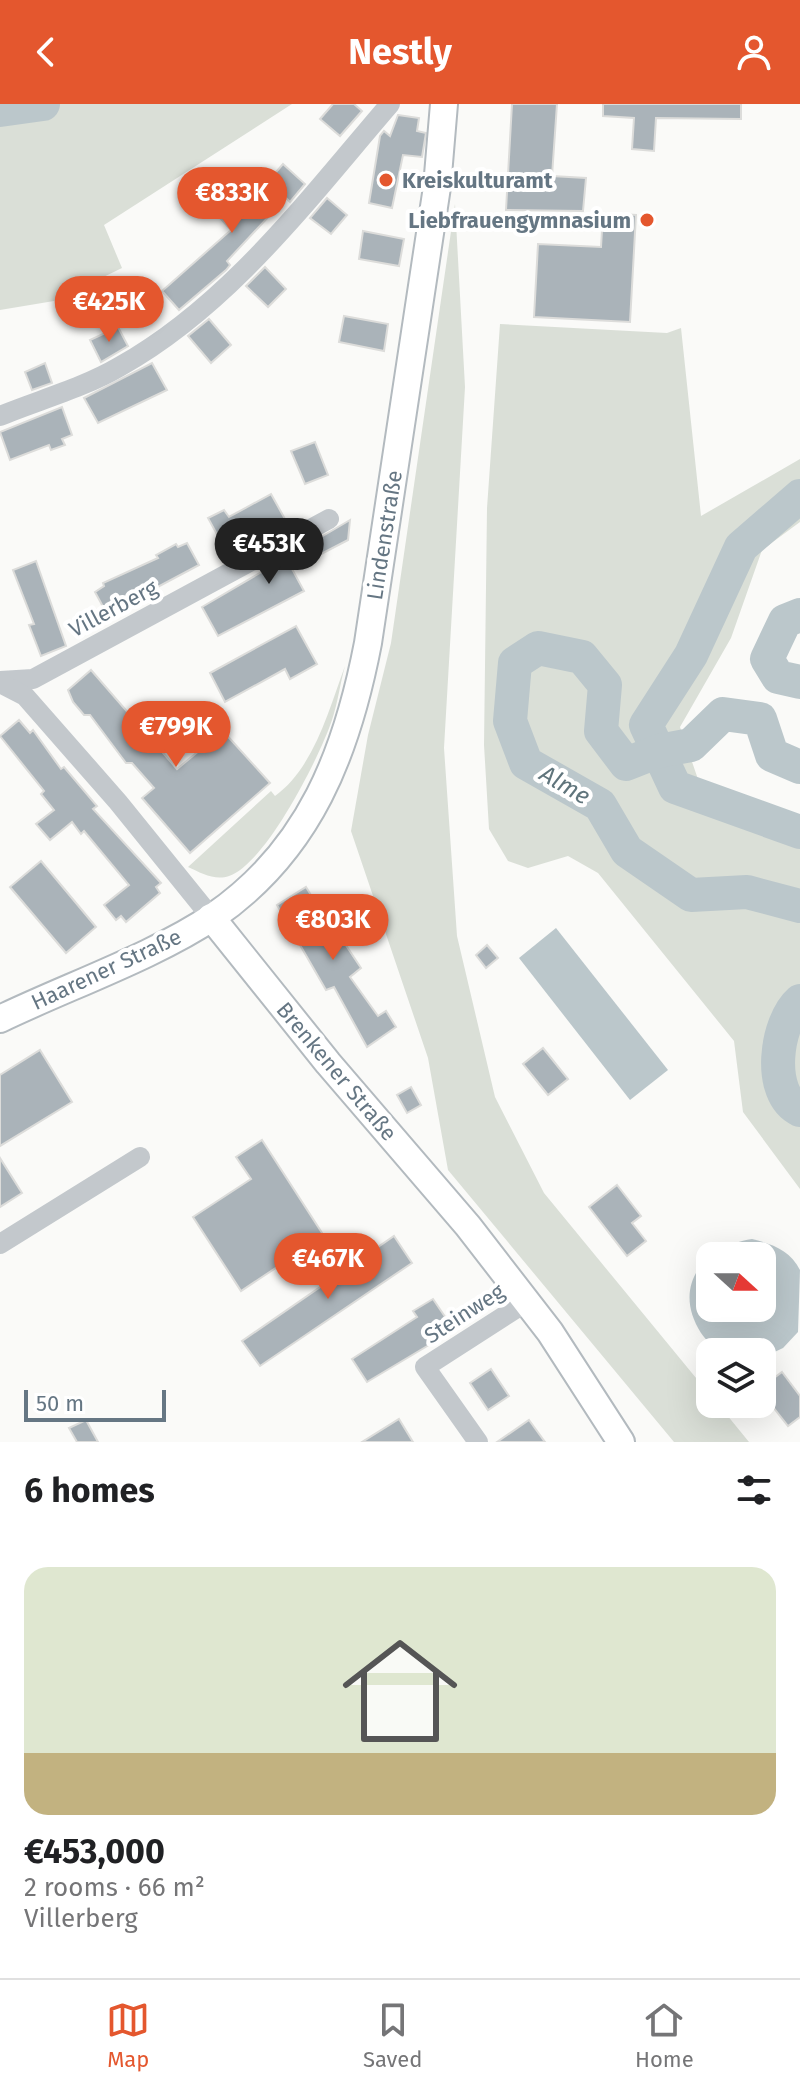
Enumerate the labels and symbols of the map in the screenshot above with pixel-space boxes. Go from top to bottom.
pin: €833K [176,167,288,235]
place label: Kreiskulturamt [402,167,553,194]
marker: Kreiskulturamt [377,171,395,189]
place label: Liebfrauengymnasium [408,207,631,234]
marker: Liebfrauengymnasium [638,211,656,229]
pin: €425K [53,276,165,344]
street label: Lindenstraße [361,468,408,602]
pin: €453K [213,518,325,586]
street label: Villerberg [64,574,163,643]
pin: €799K [120,701,232,769]
water label: Alme [534,759,595,810]
pin: €803K [277,894,389,962]
street label: Haarener Straße [27,923,186,1016]
street label: Brenkener Straße [271,996,403,1146]
pin: €467K [272,1233,384,1301]
north arrow [696,1242,776,1322]
street label: Steinweg [419,1277,510,1349]
scale bar [24,1386,166,1422]

